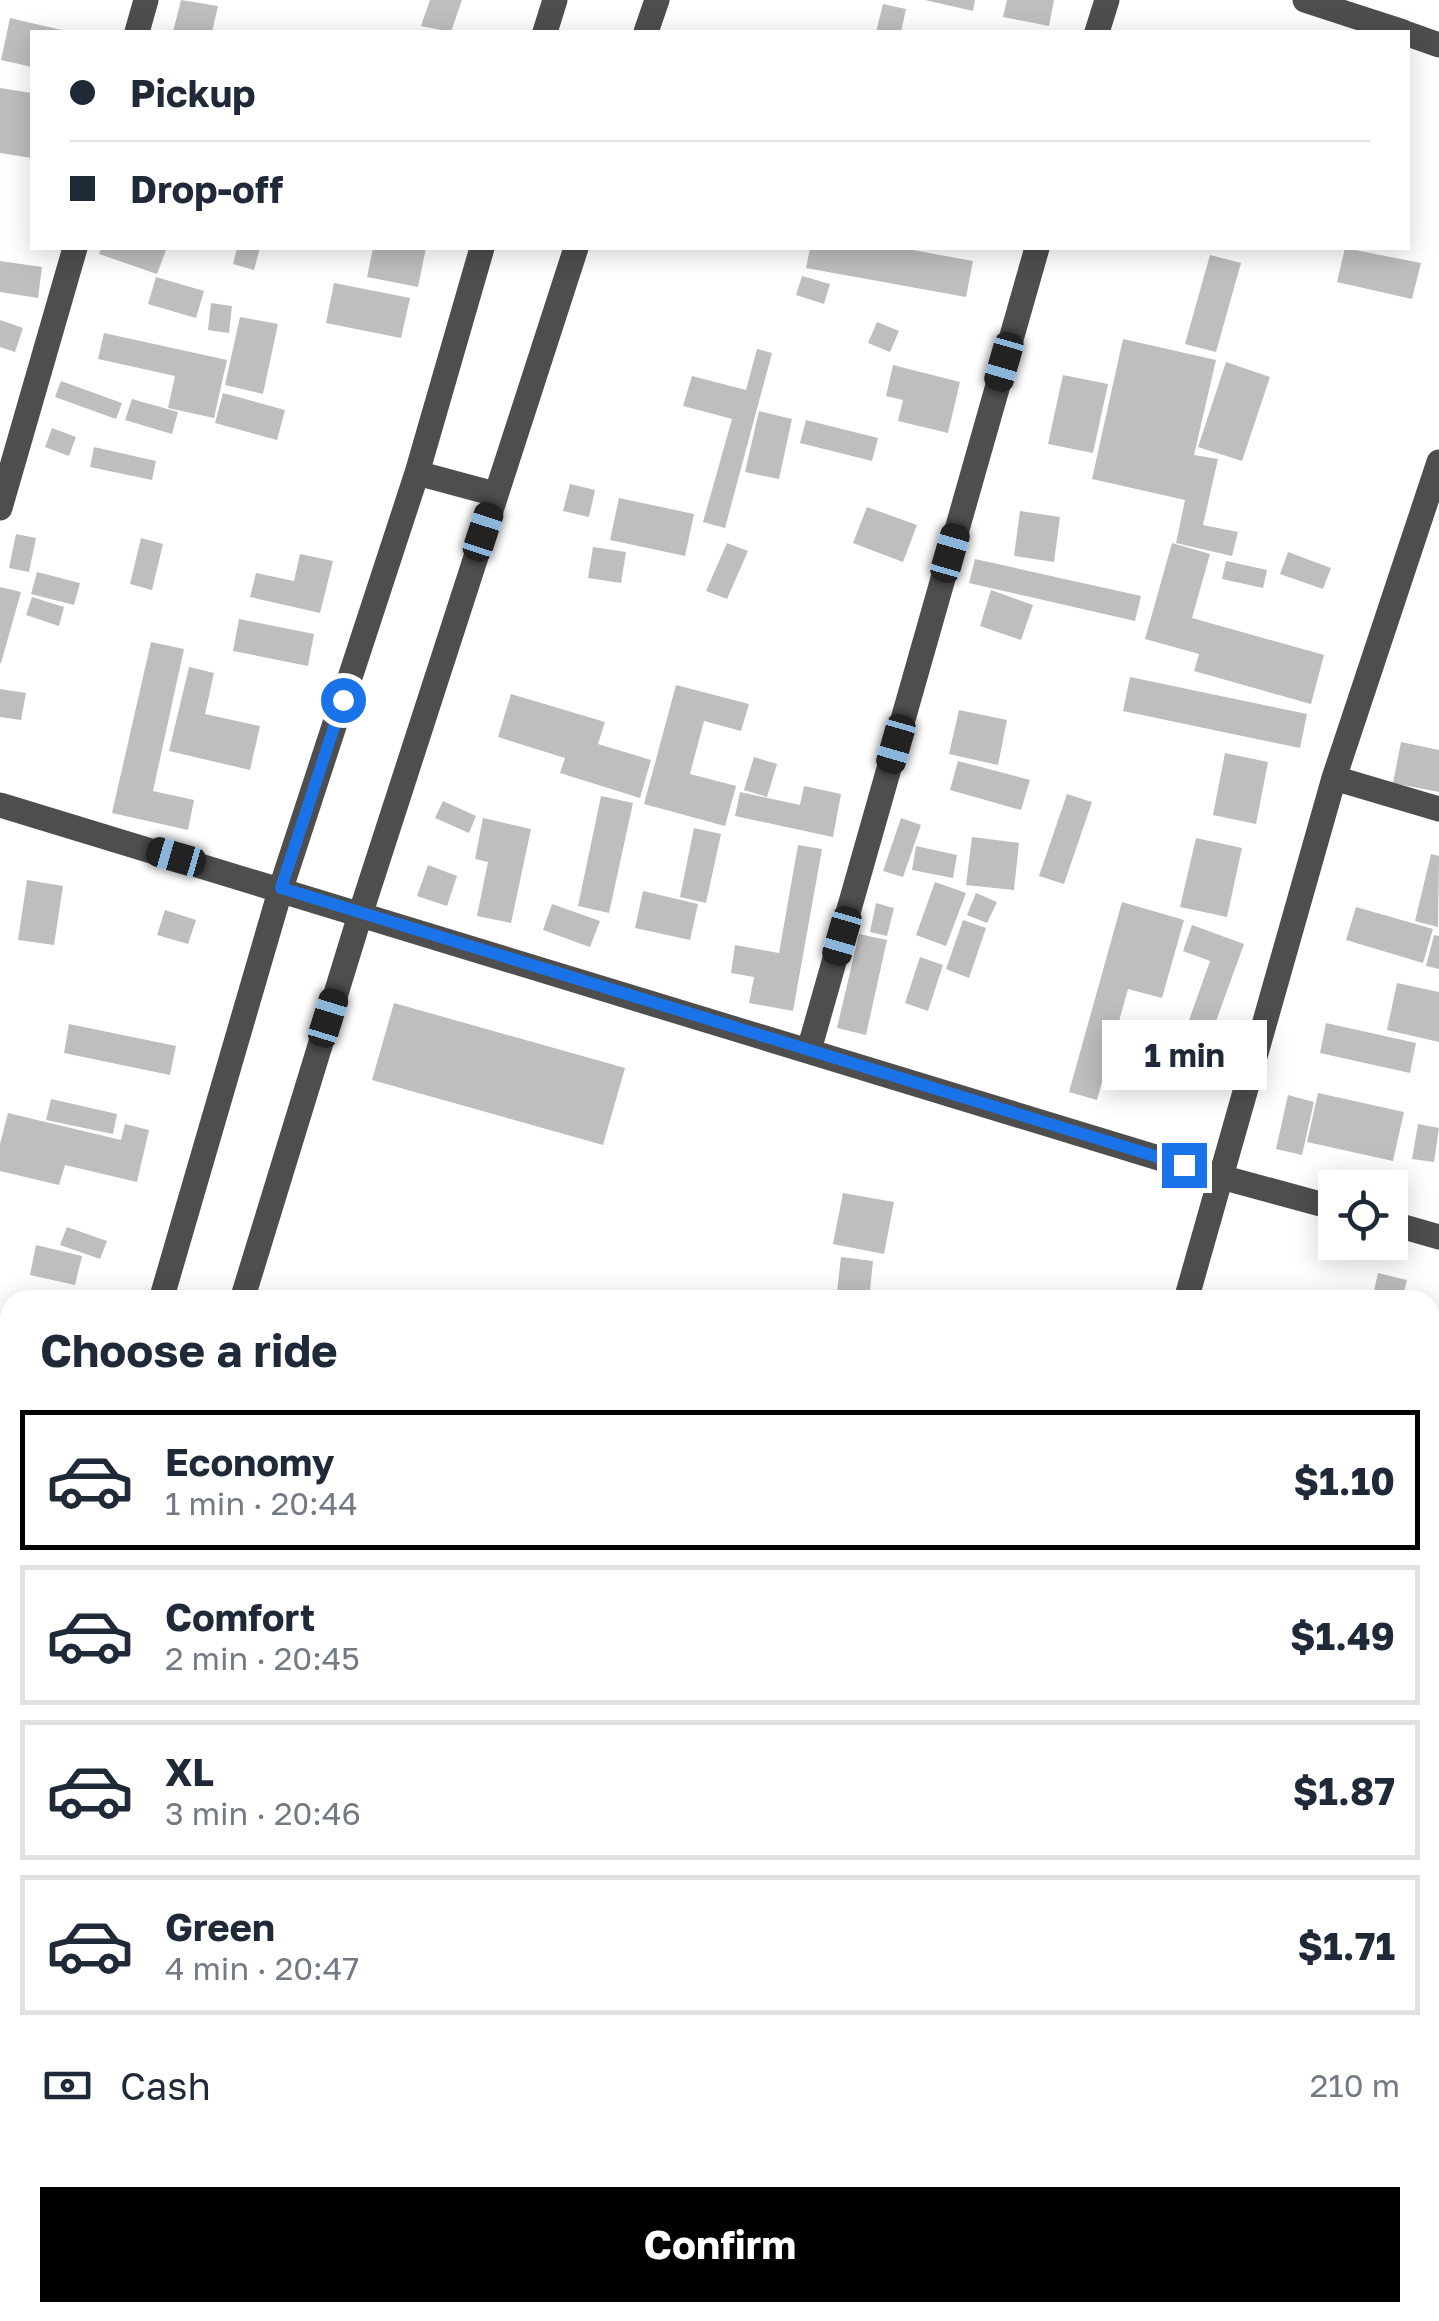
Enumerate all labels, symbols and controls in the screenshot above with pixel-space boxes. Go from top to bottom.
text: Pickup [130,70,256,115]
text: Drop-off [130,166,283,211]
car [981,329,1027,395]
car [459,499,507,565]
car [927,520,973,586]
route start [321,678,366,723]
car [873,711,919,777]
car [143,834,209,880]
car [819,903,865,969]
car [305,985,351,1051]
callout: 1 min [1102,1020,1266,1090]
text: 1 min [1144,1036,1225,1074]
route end [1162,1143,1207,1188]
map controls [1318,1170,1408,1260]
button: locate [1318,1170,1408,1260]
text: Choose a ride [40,1323,338,1377]
icon: car [45,1435,135,1525]
text: Economy [165,1439,334,1484]
text: $1.10 [1294,1458,1395,1503]
text: 1 min · 20:44 [165,1484,358,1522]
icon: car [45,1590,135,1680]
text: Comfort [165,1594,315,1639]
text: $1.49 [1290,1613,1395,1658]
text: 2 min · 20:45 [165,1639,360,1677]
icon: car [45,1745,135,1835]
text: XL [165,1749,214,1794]
text: $1.87 [1293,1768,1395,1813]
text: 3 min · 20:46 [165,1794,361,1832]
icon: car [45,1900,135,1990]
text: Green [165,1904,275,1949]
text: $1.71 [1298,1923,1395,1968]
text: 4 min · 20:47 [165,1949,359,1987]
icon: cash [40,2058,95,2113]
text: Cash [120,2063,211,2108]
text: 210 m [1310,2066,1400,2104]
button: Confirm [40,2187,1400,2302]

